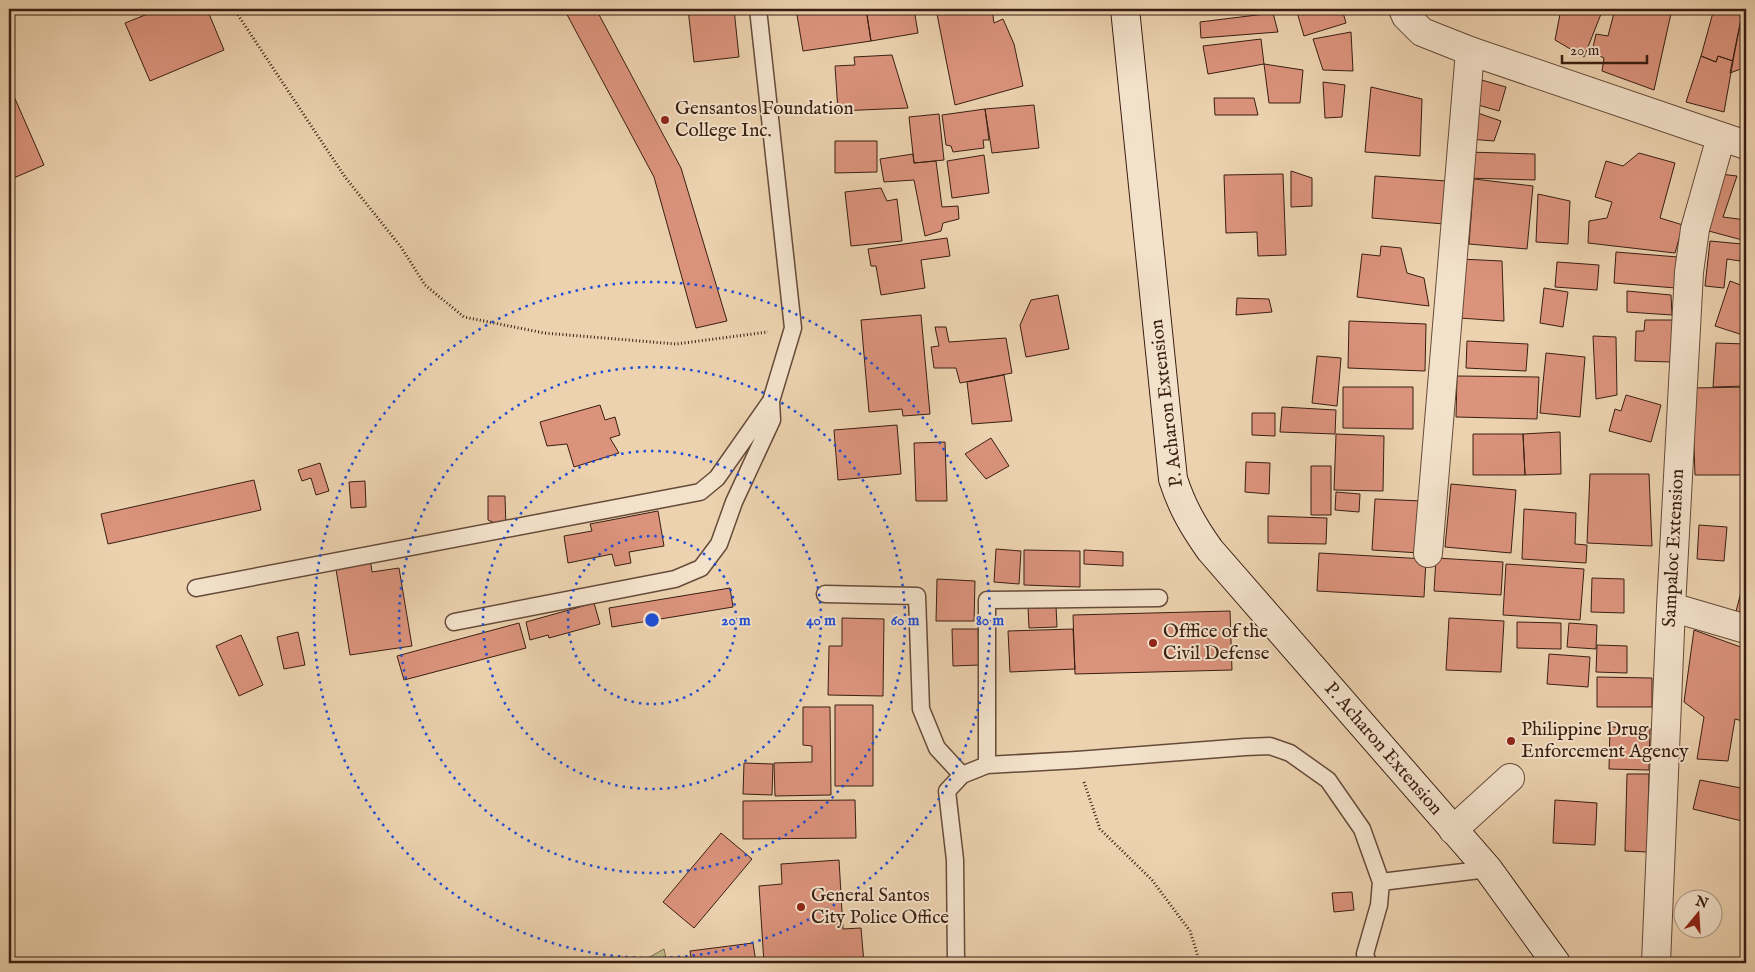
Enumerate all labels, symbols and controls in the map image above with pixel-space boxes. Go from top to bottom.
scale bar [1562,32,1648,64]
text: 20 m [1570,41,1600,60]
place label: Gensantos Foundation College Inc. [675,97,854,143]
marker: Gensantos Foundation College Inc. [659,114,671,126]
street label: P. Acharon Extension [1145,318,1189,488]
street label: Sampaloc Extension [1658,468,1690,628]
centre of rings [643,611,661,629]
text: 20 m [721,611,751,630]
text: 40 m [806,611,836,630]
text: 60 m [891,611,920,630]
text: 80 m [976,611,1004,630]
place label: Offfice of the Civil Defense [1163,620,1270,666]
marker: Offfice of the Civil Defense [1147,637,1159,649]
street label: P. Acharon Extension [1319,677,1447,821]
place label: Philippine Drug Enforcement Agency [1521,718,1689,764]
marker: Philippine Drug Enforcement Agency [1505,735,1517,747]
place label: General Santos City Police Office [811,884,949,930]
north arrow [1672,890,1722,940]
text: N [1692,892,1710,913]
marker: General Santos City Police Office [795,901,807,913]

